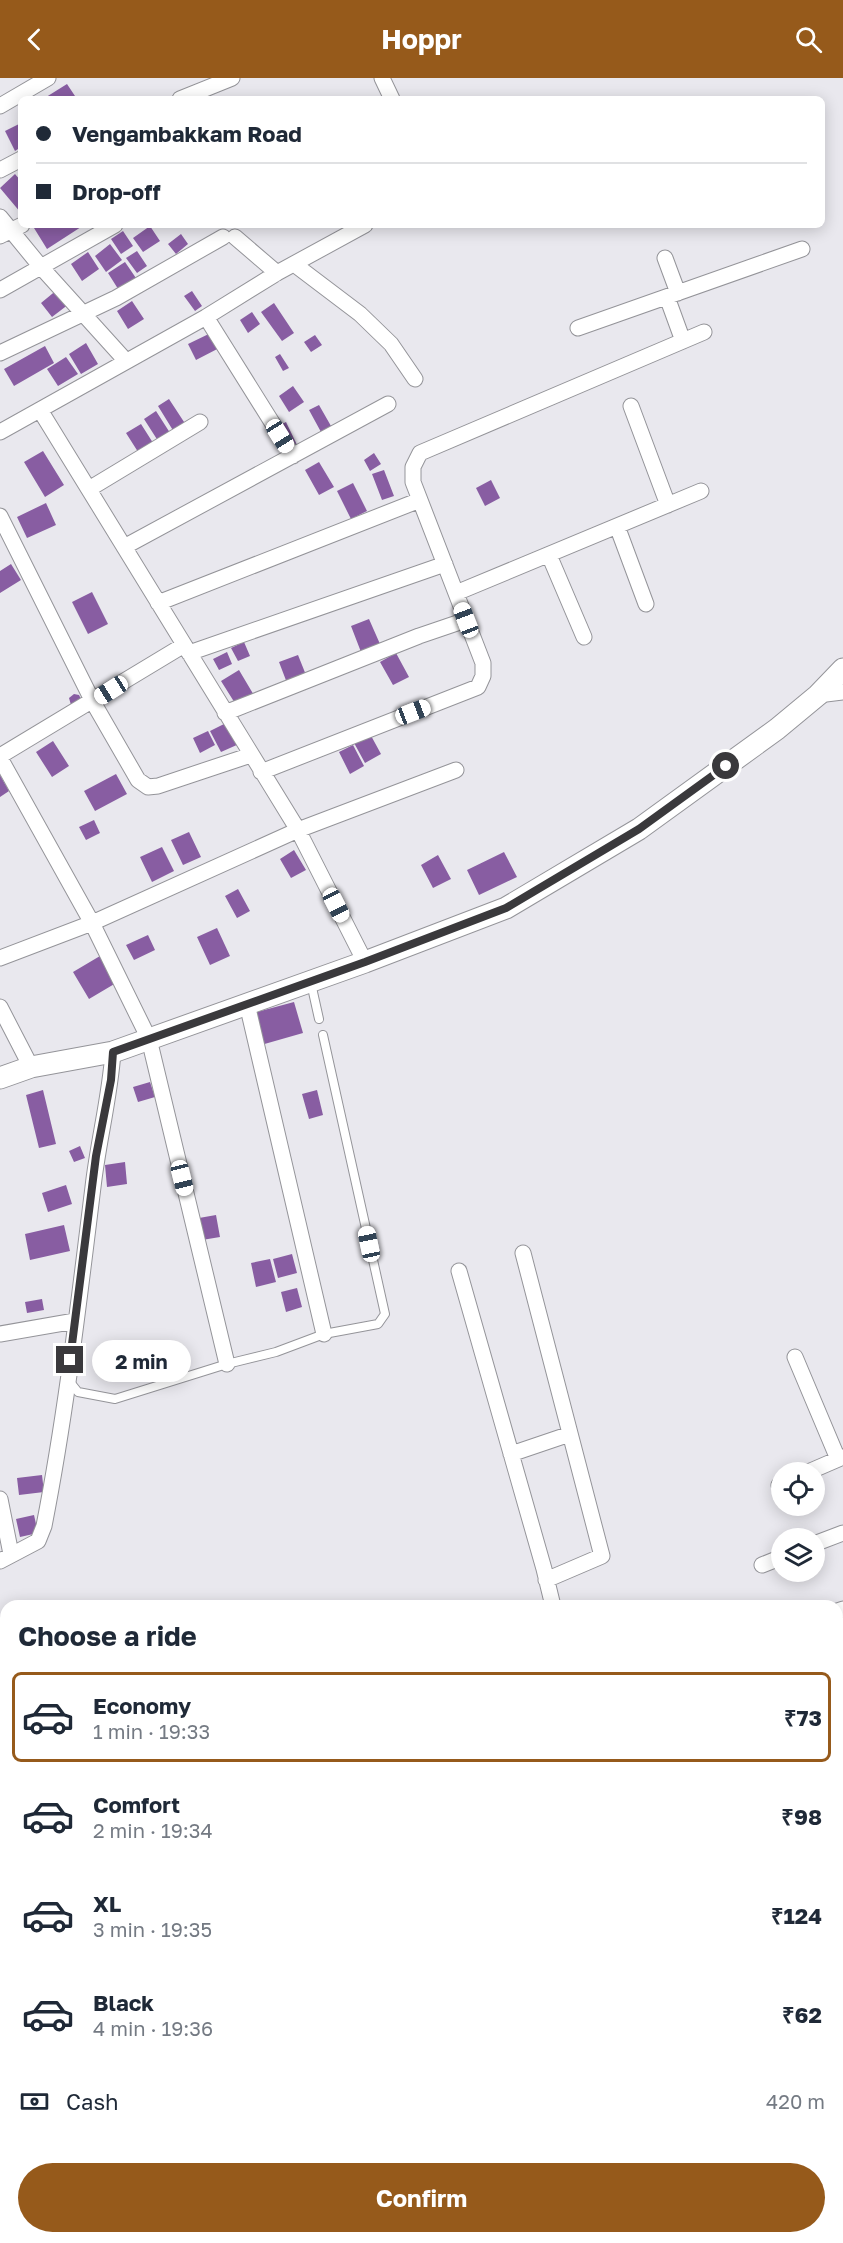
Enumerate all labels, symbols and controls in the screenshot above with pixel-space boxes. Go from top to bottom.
icon: back [18,23,51,56]
text: Hoppr [381,23,462,55]
icon: search [792,23,825,56]
text: Vengambakkam Road [72,120,302,147]
text: Drop-off [72,178,161,205]
car [263,416,297,456]
car [451,600,481,640]
car [91,673,131,707]
car [393,697,433,727]
route start [712,752,739,779]
car [320,885,352,925]
car [169,1158,195,1198]
car [356,1225,382,1263]
callout: 2 min [91,1339,190,1381]
route end [56,1346,83,1373]
text: 2 min [115,1349,168,1373]
map controls [771,1462,825,1582]
button: locate [771,1462,825,1516]
button: layers [771,1528,825,1582]
text: Choose a ride [18,1620,197,1652]
icon: car [21,1690,75,1744]
text: Economy [93,1692,191,1719]
text: ₹73 [784,1704,822,1731]
text: 1 min · 19:33 [93,1719,210,1743]
icon: car [21,1789,75,1843]
text: Comfort [93,1791,180,1818]
text: ₹98 [781,1803,822,1830]
text: 2 min · 19:34 [93,1818,213,1842]
icon: car [21,1888,75,1942]
text: XL [93,1890,121,1917]
text: ₹124 [771,1902,822,1929]
text: 3 min · 19:35 [93,1917,212,1941]
icon: car [21,1987,75,2041]
text: Black [93,1989,154,2016]
text: ₹62 [782,2001,822,2028]
text: 4 min · 19:36 [93,2016,213,2040]
icon: cash [18,2085,51,2118]
text: Cash [66,2088,119,2115]
text: 420 m [766,2089,825,2113]
button: Confirm [18,2163,825,2232]

